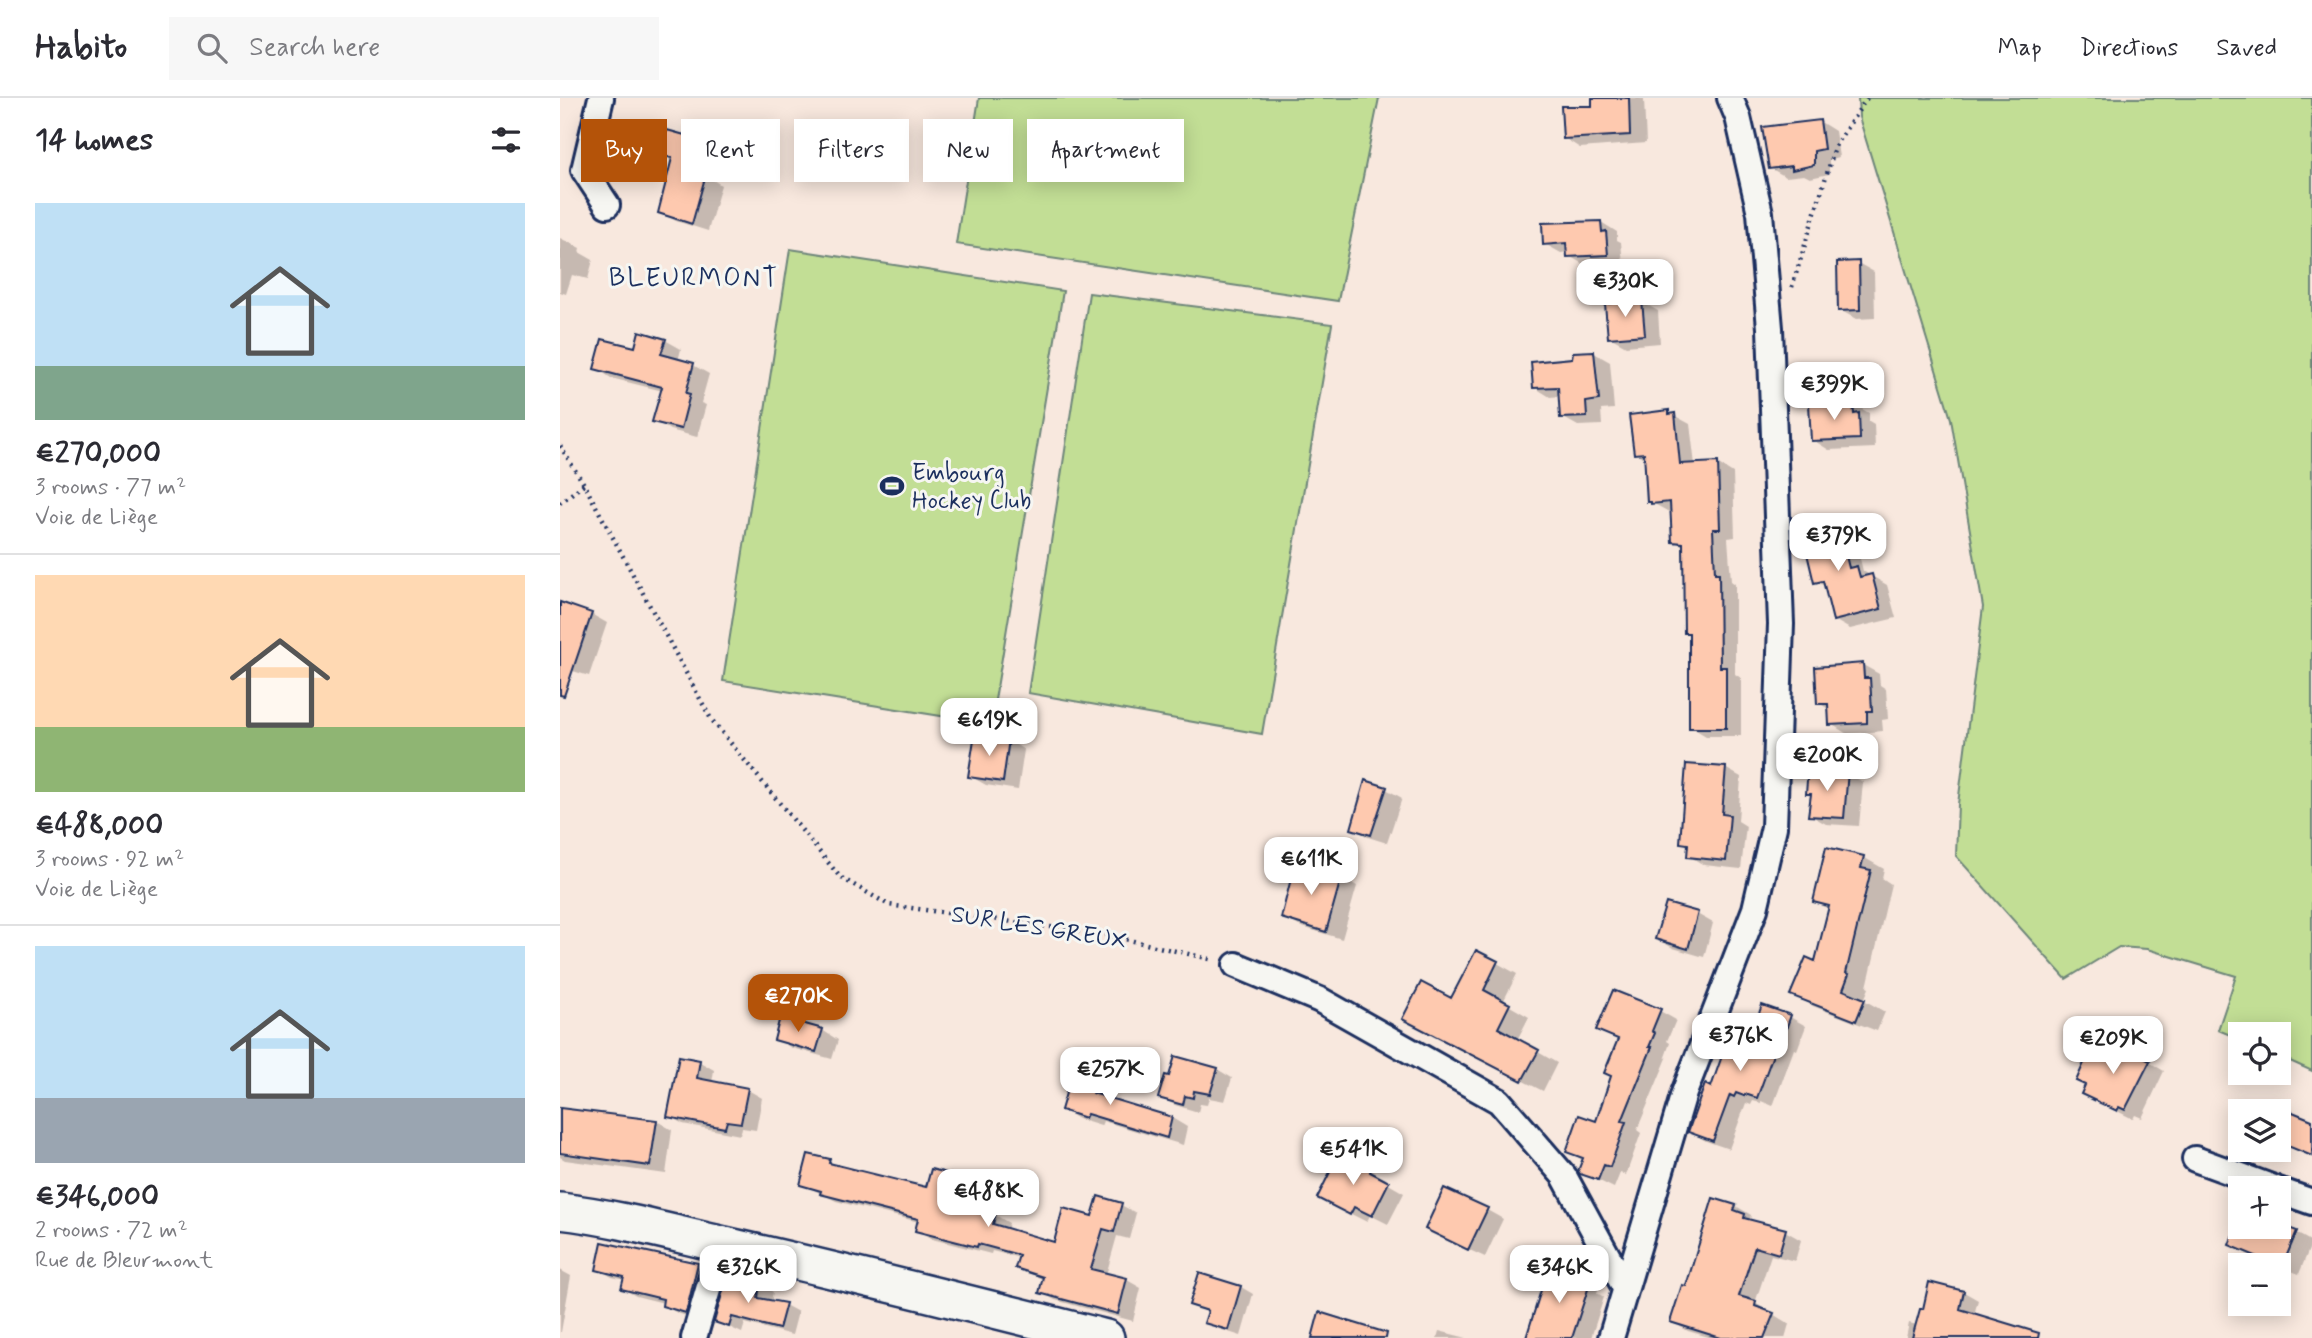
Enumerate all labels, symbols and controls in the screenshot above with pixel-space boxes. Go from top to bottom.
search box [169,17,659,80]
text: Habito [35,26,127,70]
icon: search [193,29,231,67]
text: Search here [249,31,380,65]
text: Map [1998,33,2042,64]
text: Directions [2080,33,2178,64]
text: Saved [2216,33,2277,64]
chip: Buy [581,119,667,182]
chip: Rent [681,119,780,182]
chip: Filters [794,119,909,182]
chip: New [923,119,1013,182]
chip: Apartment [1027,119,1184,182]
text: 14 homes [35,121,153,160]
icon: filters [487,121,525,159]
icon: home [217,248,343,374]
pin: €330K [1576,260,1674,319]
district label: BLEURMONT [609,262,779,296]
text: €330K [1592,267,1658,297]
pin: €399K [1785,362,1883,422]
text: €399K [1800,370,1868,400]
text: €270,000 [35,434,161,473]
place label: Embourg Hockey Club [912,458,1031,517]
sports icon: Embourg Hockey Club [878,472,906,500]
text: 3 rooms · 77 m² [35,473,186,503]
text: Voie de Liège [35,503,158,533]
pin: €379K [1789,514,1887,573]
text: €379K [1805,521,1871,551]
icon: home [217,620,343,746]
pin: €619K [940,698,1038,758]
text: €619K [956,706,1022,736]
pin: €200K [1778,734,1876,793]
text: €200K [1792,741,1862,771]
text: €488,000 [35,806,163,845]
pin: €611K [1262,838,1360,897]
text: 3 rooms · 92 m² [35,845,184,875]
text: €611K [1280,845,1342,875]
text: Voie de Liège [35,875,158,905]
street label: SUR LES GREUX [949,899,1129,958]
pin: €270K [749,974,847,1034]
text: €270K [764,982,832,1012]
icon: home [217,991,343,1117]
pin: €376K [1691,1014,1789,1073]
pin: €209K [2064,1016,2162,1076]
text: €376K [1708,1021,1772,1051]
map controls [2228,1022,2291,1316]
button: locate [2228,1022,2291,1085]
text: €209K [2079,1024,2147,1054]
pin: €257K [1061,1048,1159,1107]
text: €257K [1076,1055,1144,1085]
button: layers [2228,1099,2291,1162]
pin: €541K [1304,1128,1402,1187]
text: €541K [1319,1135,1387,1165]
pin: €488K [939,1170,1037,1229]
button: + [2228,1176,2291,1239]
text: €346,000 [35,1177,159,1216]
text: €488K [953,1177,1023,1207]
text: 2 rooms · 72 m² [35,1216,188,1246]
text: Rue de Bleurmont [35,1246,213,1276]
pin: €326K [699,1246,797,1305]
pin: €346K [1510,1246,1608,1305]
text: €326K [716,1253,780,1283]
text: €346K [1526,1253,1592,1283]
button: − [2228,1253,2291,1316]

